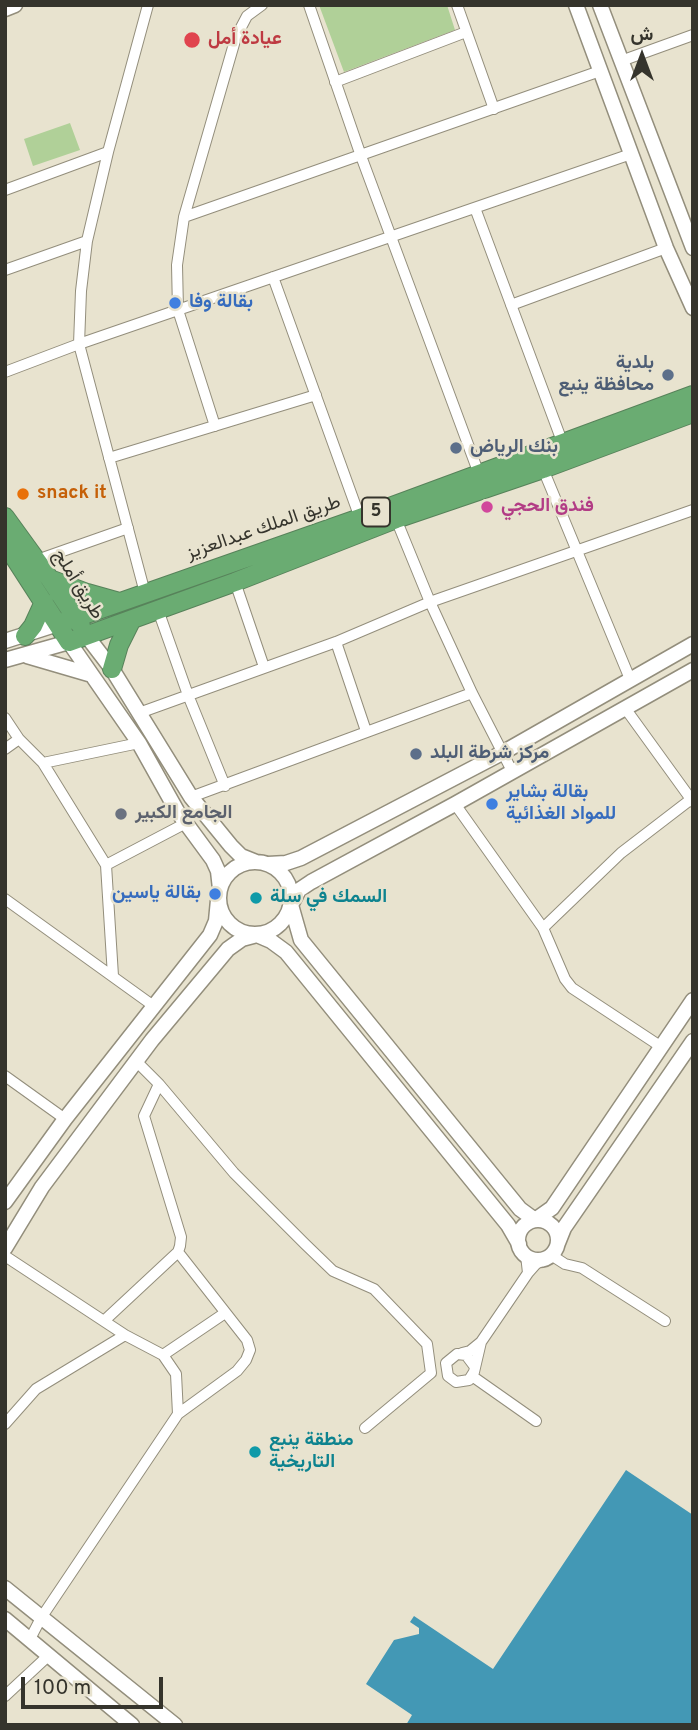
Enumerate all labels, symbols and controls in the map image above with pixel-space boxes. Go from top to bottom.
north arrow [607,21,677,91]
text: ش [631,23,653,47]
place label: عيادة أمل [208,29,282,51]
marker: عيادة أمل [182,30,202,50]
place label: بقالة وفا [189,292,253,314]
marker: بقالة وفا [167,295,183,311]
place label: بلدية محافظة ينبع [558,353,654,397]
marker: بلدية محافظة ينبع [660,367,676,383]
place label: بنك الرياض [470,437,558,459]
marker: بنك الرياض [448,440,464,456]
place label: snack it [37,483,107,505]
marker: snack it [15,486,31,502]
street label: طريق الملك عبدالعزيز [184,492,344,566]
place label: فندق الحجي [501,496,594,518]
road number: 5 [362,498,390,526]
marker: فندق الحجي [479,499,495,515]
street label: طريق أملج [47,546,107,624]
place label: مركز شرطة البلد [430,743,549,765]
marker: مركز شرطة البلد [408,746,424,762]
place label: بقالة بشاير للمواد الغذائية [506,782,616,826]
marker: بقالة بشاير للمواد الغذائية [484,796,500,812]
place label: الجامع الكبير [135,803,232,825]
marker: الجامع الكبير [113,806,129,822]
place label: بقالة ياسين [112,883,201,905]
marker: بقالة ياسين [207,886,223,902]
place label: السمك في سلة [270,887,387,909]
marker: السمك في سلة [248,890,264,906]
place label: منطقة ينبع التاريخية [269,1430,354,1474]
marker: منطقة ينبع التاريخية [247,1444,263,1460]
scale bar [24,1664,166,1708]
text: 100 m [34,1675,91,1702]

